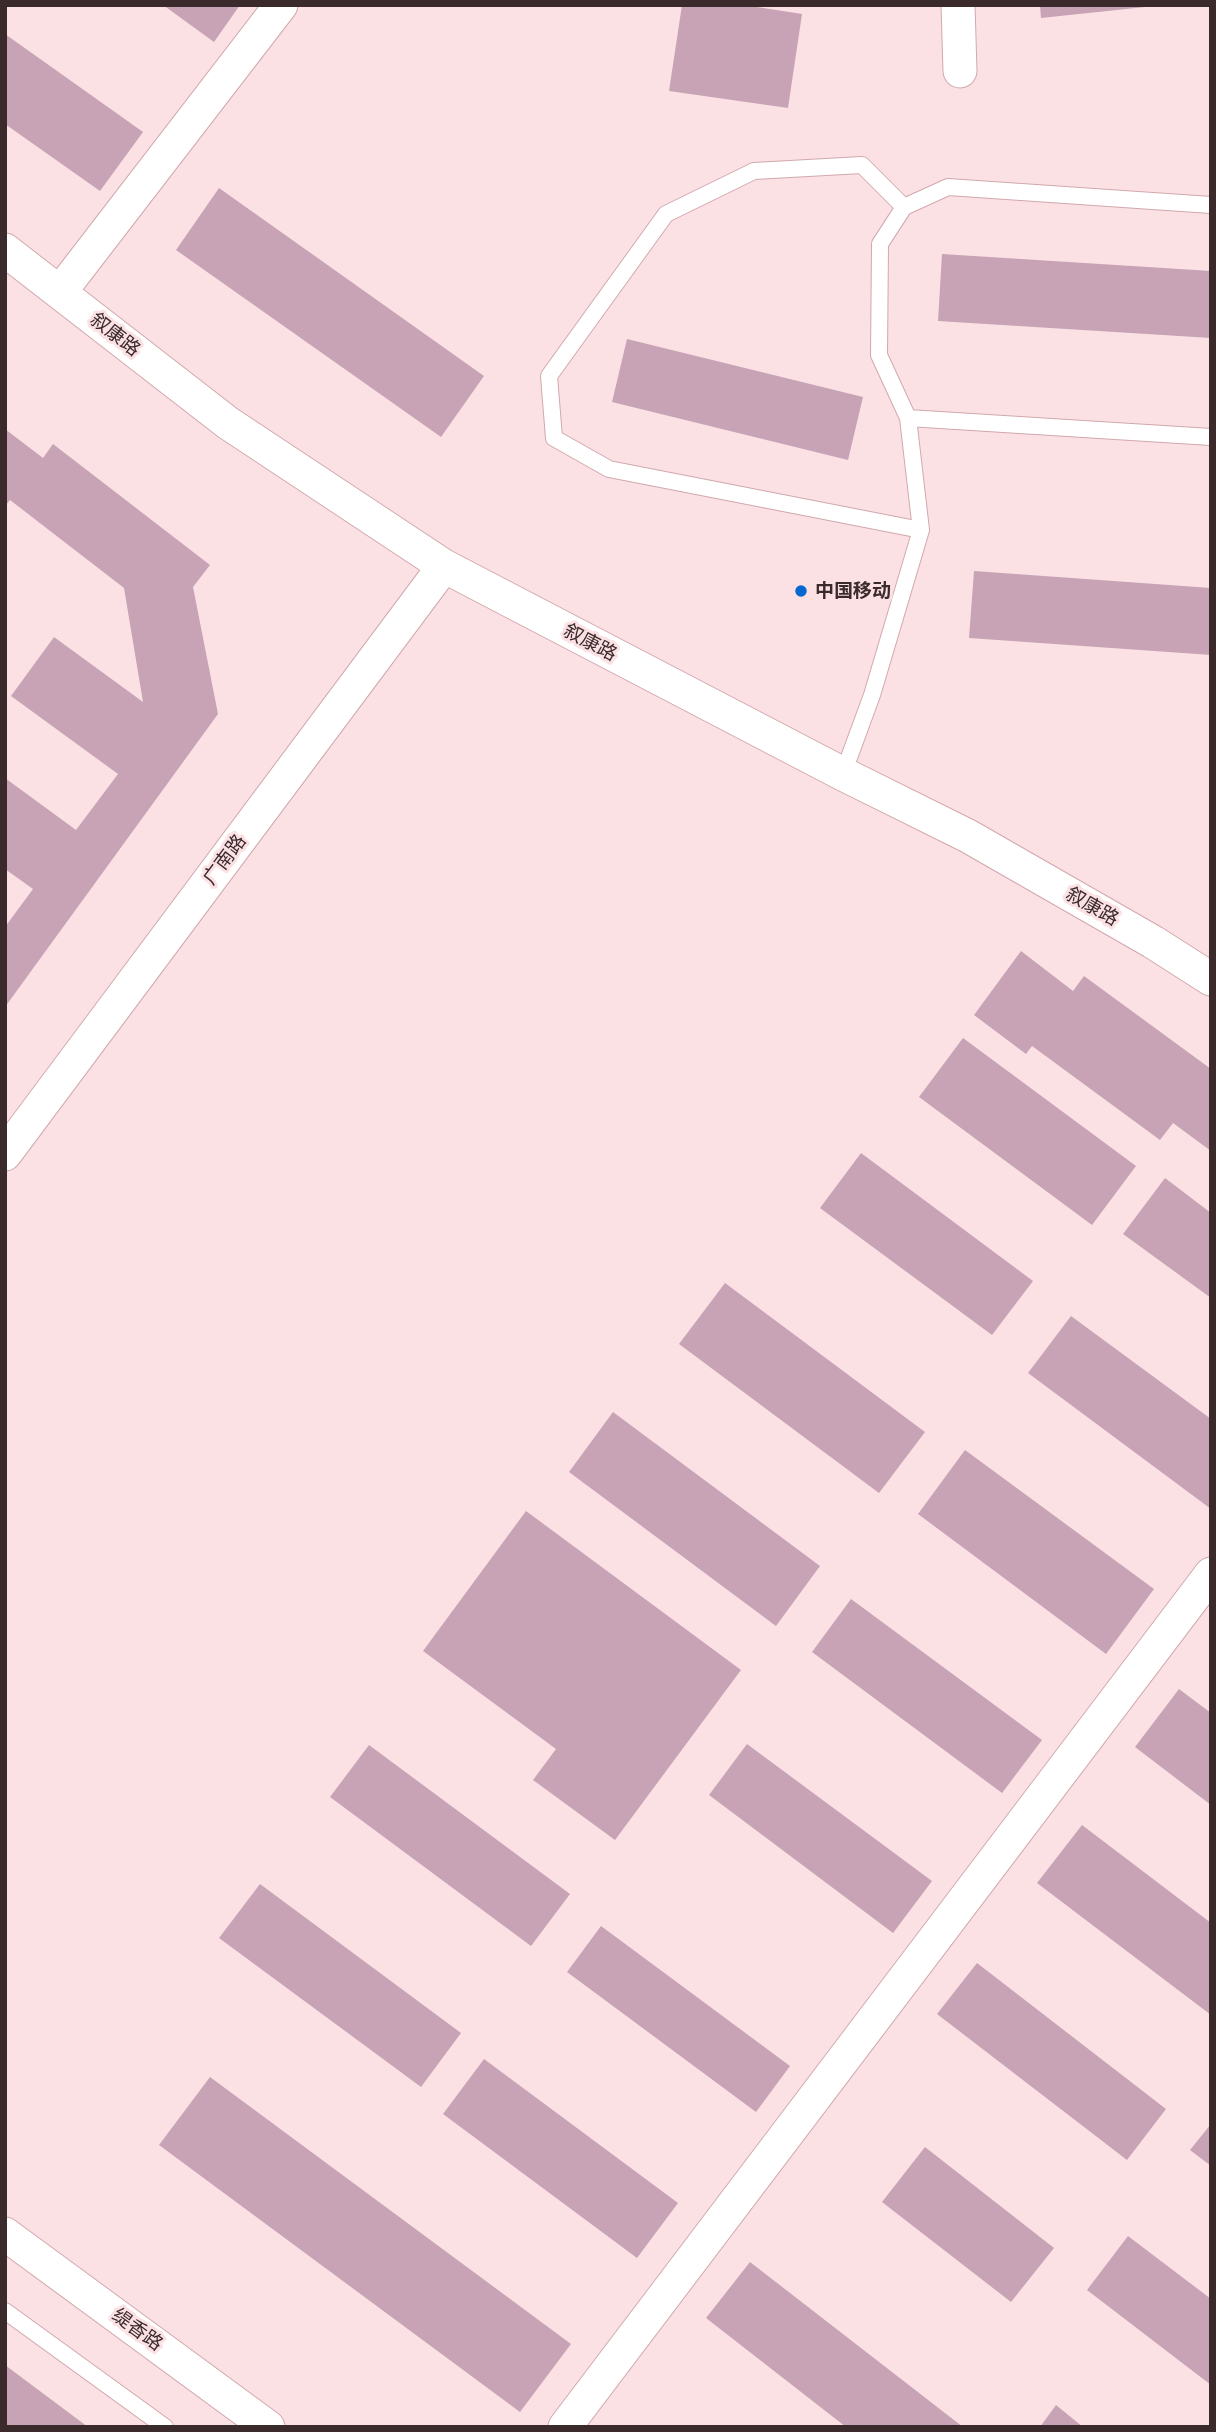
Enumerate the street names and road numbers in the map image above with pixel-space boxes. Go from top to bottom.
street label: 叙康路 [86,308,144,362]
street label: 叙康路 [559,620,621,666]
street label: 广南路 [199,830,251,890]
street label: 叙康路 [1062,883,1122,931]
street label: 缇香路 [107,2304,167,2356]

